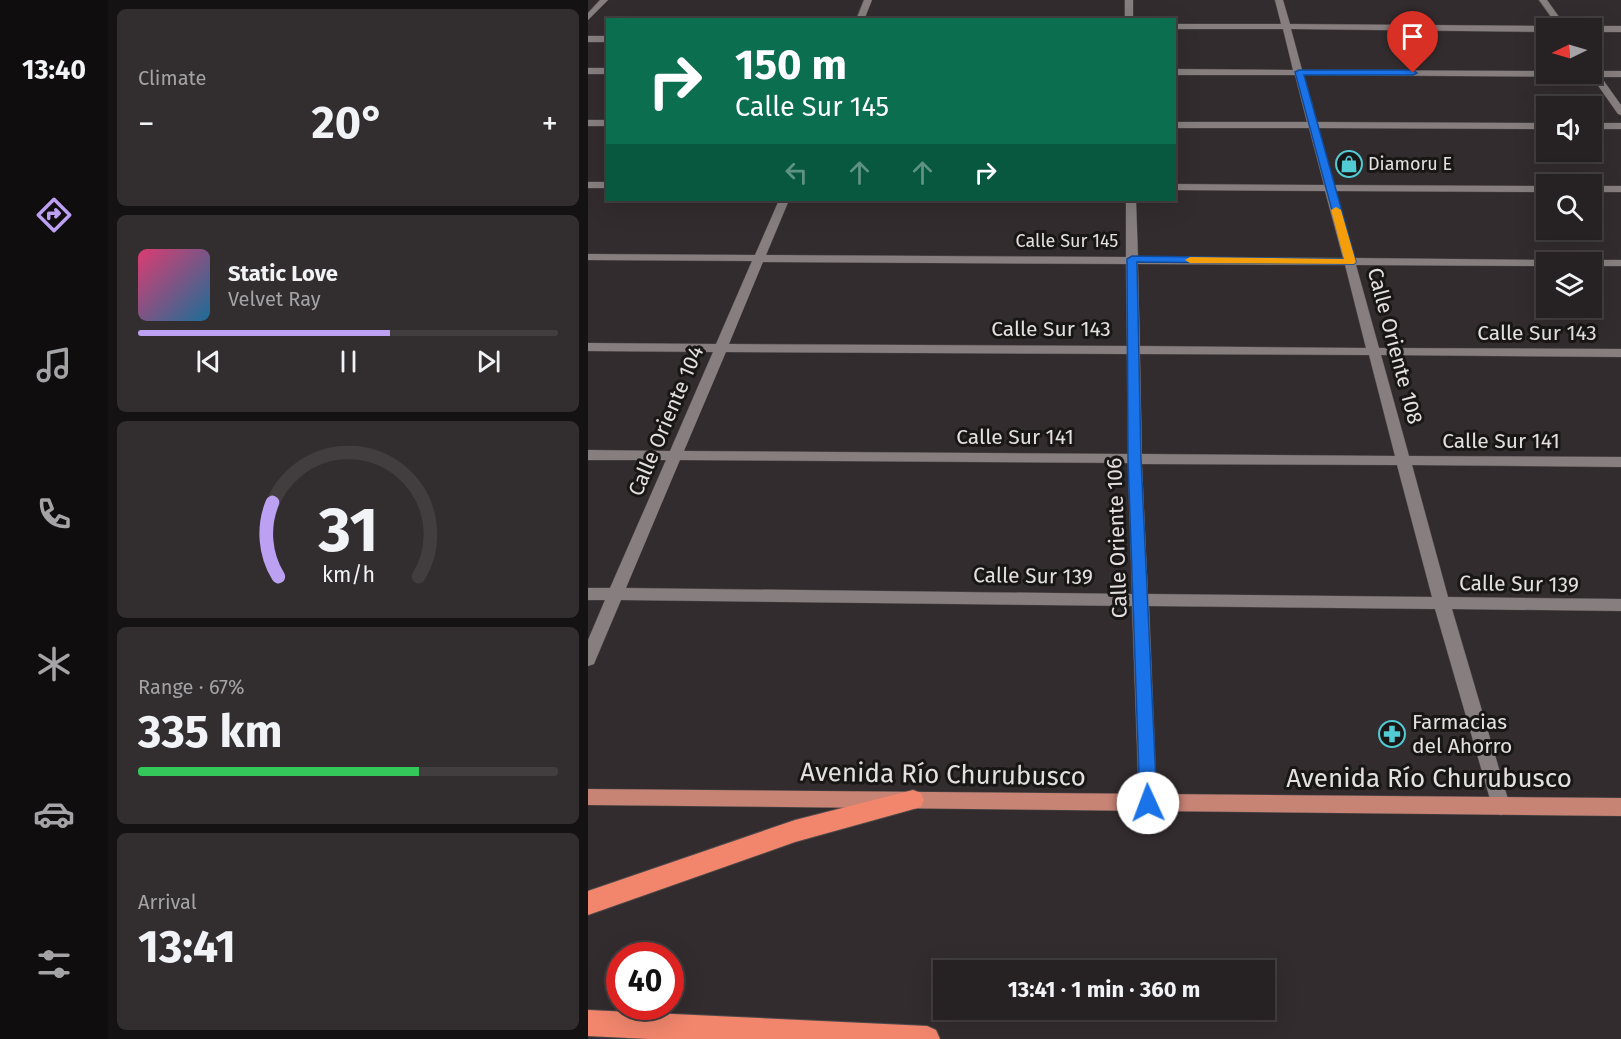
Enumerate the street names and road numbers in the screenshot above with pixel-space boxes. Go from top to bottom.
street label: Calle Sur 145 [1016,230,1118,252]
street label: Calle Oriente 108 [1362,265,1428,427]
street label: Calle Sur 143 [991,316,1111,342]
street label: Calle Sur 143 [1477,320,1597,346]
street label: Calle Oriente 104 [623,342,709,500]
street label: Calle Sur 141 [956,424,1074,450]
street label: Calle Sur 141 [1442,428,1560,454]
street label: Calle Oriente 106 [1101,457,1133,619]
street label: Calle Sur 139 [973,562,1093,590]
street label: Calle Sur 139 [1459,570,1579,598]
street label: Avenida Río Churubusco [800,757,1086,792]
street label: Avenida Río Churubusco [1286,763,1572,794]

